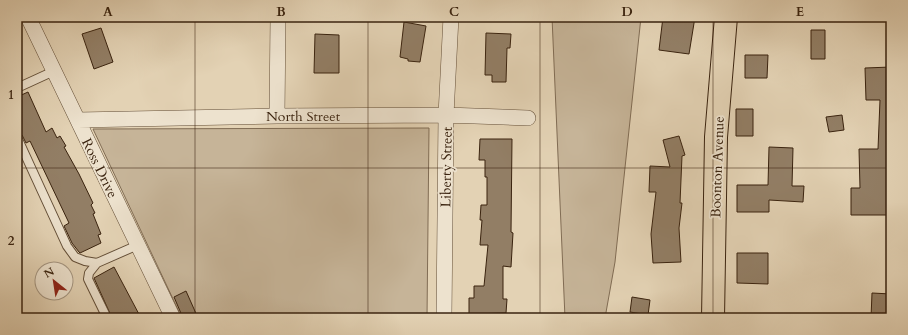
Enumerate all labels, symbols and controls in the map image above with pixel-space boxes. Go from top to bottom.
text: A [103,3,113,21]
text: B [276,3,286,21]
text: C [449,3,459,21]
text: D [621,3,633,21]
text: E [796,3,804,21]
text: 1 [8,86,14,104]
street label: North Street [266,107,341,126]
street label: Boonton Avenue [706,116,729,218]
street label: Liberty Street [436,126,457,207]
street label: Ross Drive [77,135,122,201]
text: 2 [8,232,15,250]
north arrow [34,261,74,301]
text: N [41,264,58,282]

